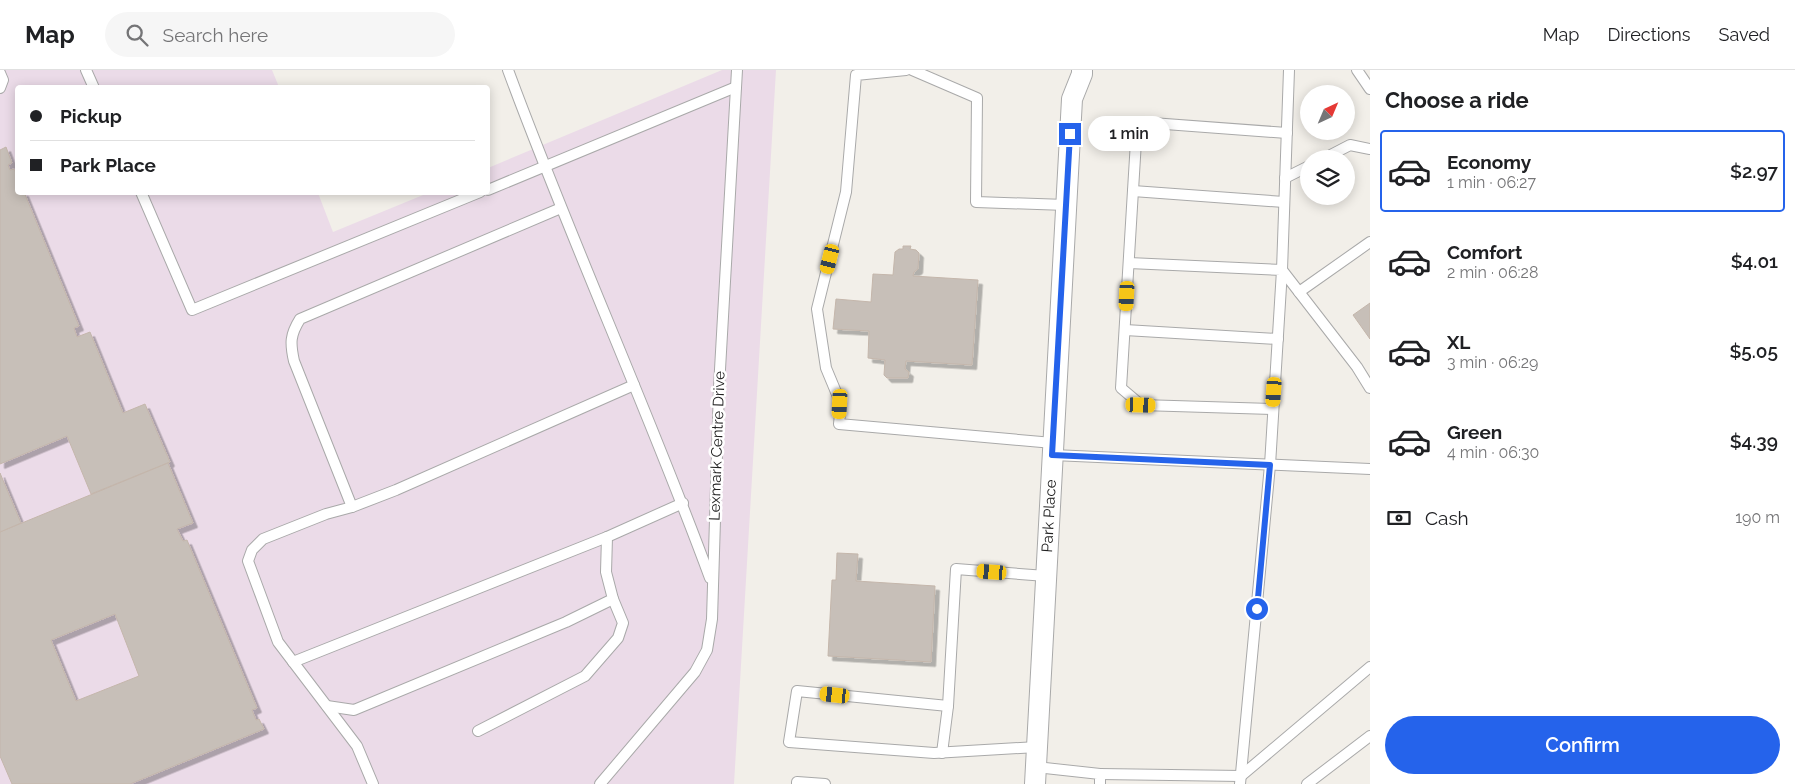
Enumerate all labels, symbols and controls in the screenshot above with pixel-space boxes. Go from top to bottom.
search box [105,12,455,57]
text: Map [25,20,75,49]
icon: search [123,21,151,49]
text: Search here [163,24,268,46]
text: Map [1543,24,1579,45]
text: Directions [1607,24,1691,45]
text: Saved [1719,24,1770,45]
north arrow [1300,85,1355,140]
map controls [1300,85,1355,205]
text: Choose a ride [1385,87,1529,113]
text: Pickup [60,105,122,127]
callout: 1 min [1088,116,1170,152]
route end [1059,123,1081,145]
text: 1 min [1109,124,1149,143]
icon: car [1387,149,1432,194]
button: layers [1300,150,1355,205]
text: Economy [1447,151,1531,173]
text: Park Place [60,154,156,176]
text: $2.97 [1730,160,1778,182]
text: 1 min · 06:27 [1447,173,1536,192]
icon: car [1387,239,1432,284]
text: Comfort [1447,241,1522,263]
car [819,243,840,275]
text: $4.01 [1731,250,1778,272]
text: 2 min · 06:28 [1447,263,1538,282]
car [1118,281,1135,311]
icon: car [1387,329,1432,374]
text: XL [1447,331,1470,353]
text: $5.05 [1729,340,1778,362]
text: 3 min · 06:29 [1447,353,1539,372]
street label: Lexmark Centre Drive [705,371,729,521]
car [1265,377,1282,407]
car [831,389,848,419]
car [1125,397,1156,413]
icon: car [1387,419,1432,464]
text: Green [1447,421,1502,443]
text: $4.39 [1730,430,1778,452]
text: 4 min · 06:30 [1447,443,1539,462]
street label: Park Place [1038,479,1060,553]
icon: cash [1385,504,1413,532]
text: Cash [1425,507,1469,529]
text: 190 m [1735,508,1780,527]
car [976,563,1007,581]
route start [1246,598,1268,620]
car [819,686,850,704]
button: Confirm [1385,716,1780,774]

